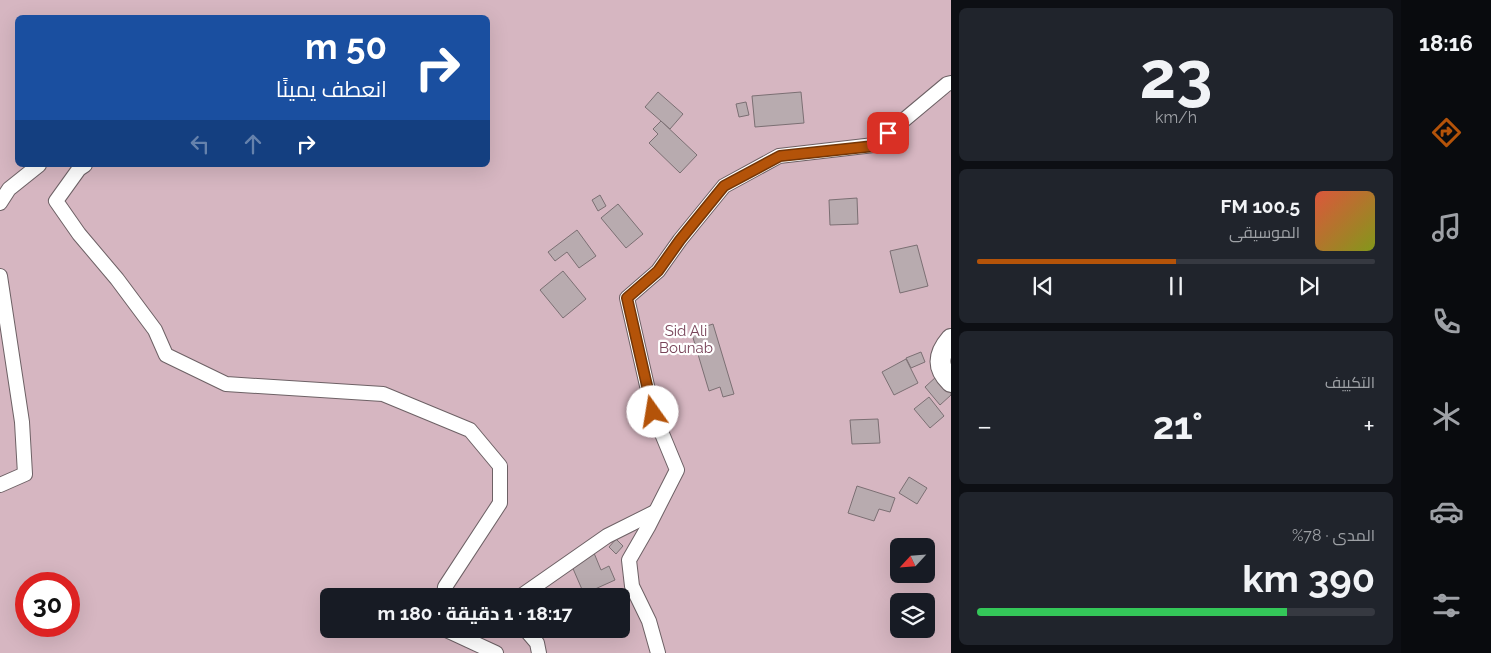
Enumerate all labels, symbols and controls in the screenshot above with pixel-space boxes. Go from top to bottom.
text: 50 m [305,26,387,67]
text: 18:16 [1419,30,1473,56]
icon: right [405,35,470,100]
text: 23 [1140,37,1212,113]
text: انعطف يمينًا [276,76,387,102]
text: km/h [1155,108,1197,127]
pin [867,112,909,154]
icon: directions [1429,115,1464,150]
icon: arrive [874,119,902,147]
icon: left [186,130,214,158]
icon: ahead [239,130,267,158]
icon: right [292,130,320,158]
text: 100.5 FM [1221,195,1300,217]
icon: music [1429,210,1464,245]
text: الموسيقى [1229,223,1300,242]
icon: previous [1029,272,1057,300]
icon: pause [1162,272,1190,300]
icon: next [1295,272,1323,300]
icon: phone [1429,304,1464,339]
park label: Sid Ali Bounab [659,322,713,357]
text: التكييف [1325,373,1375,392]
position arrow [626,385,678,437]
icon: climate [1429,399,1464,434]
text: 21° [1153,403,1203,448]
text: − [977,410,992,443]
text: + [1363,410,1375,443]
icon: car [1429,494,1464,529]
text: المدى · 78% [1292,526,1375,545]
north arrow [890,538,935,582]
map controls [890,538,935,638]
text: 390 km [1242,556,1375,601]
speed limit sign: 30 [15,572,80,637]
icon: filters [1429,588,1464,623]
button: layers [890,593,935,638]
text: 18:17 · 1 دقيقة · 180 m [378,602,572,624]

